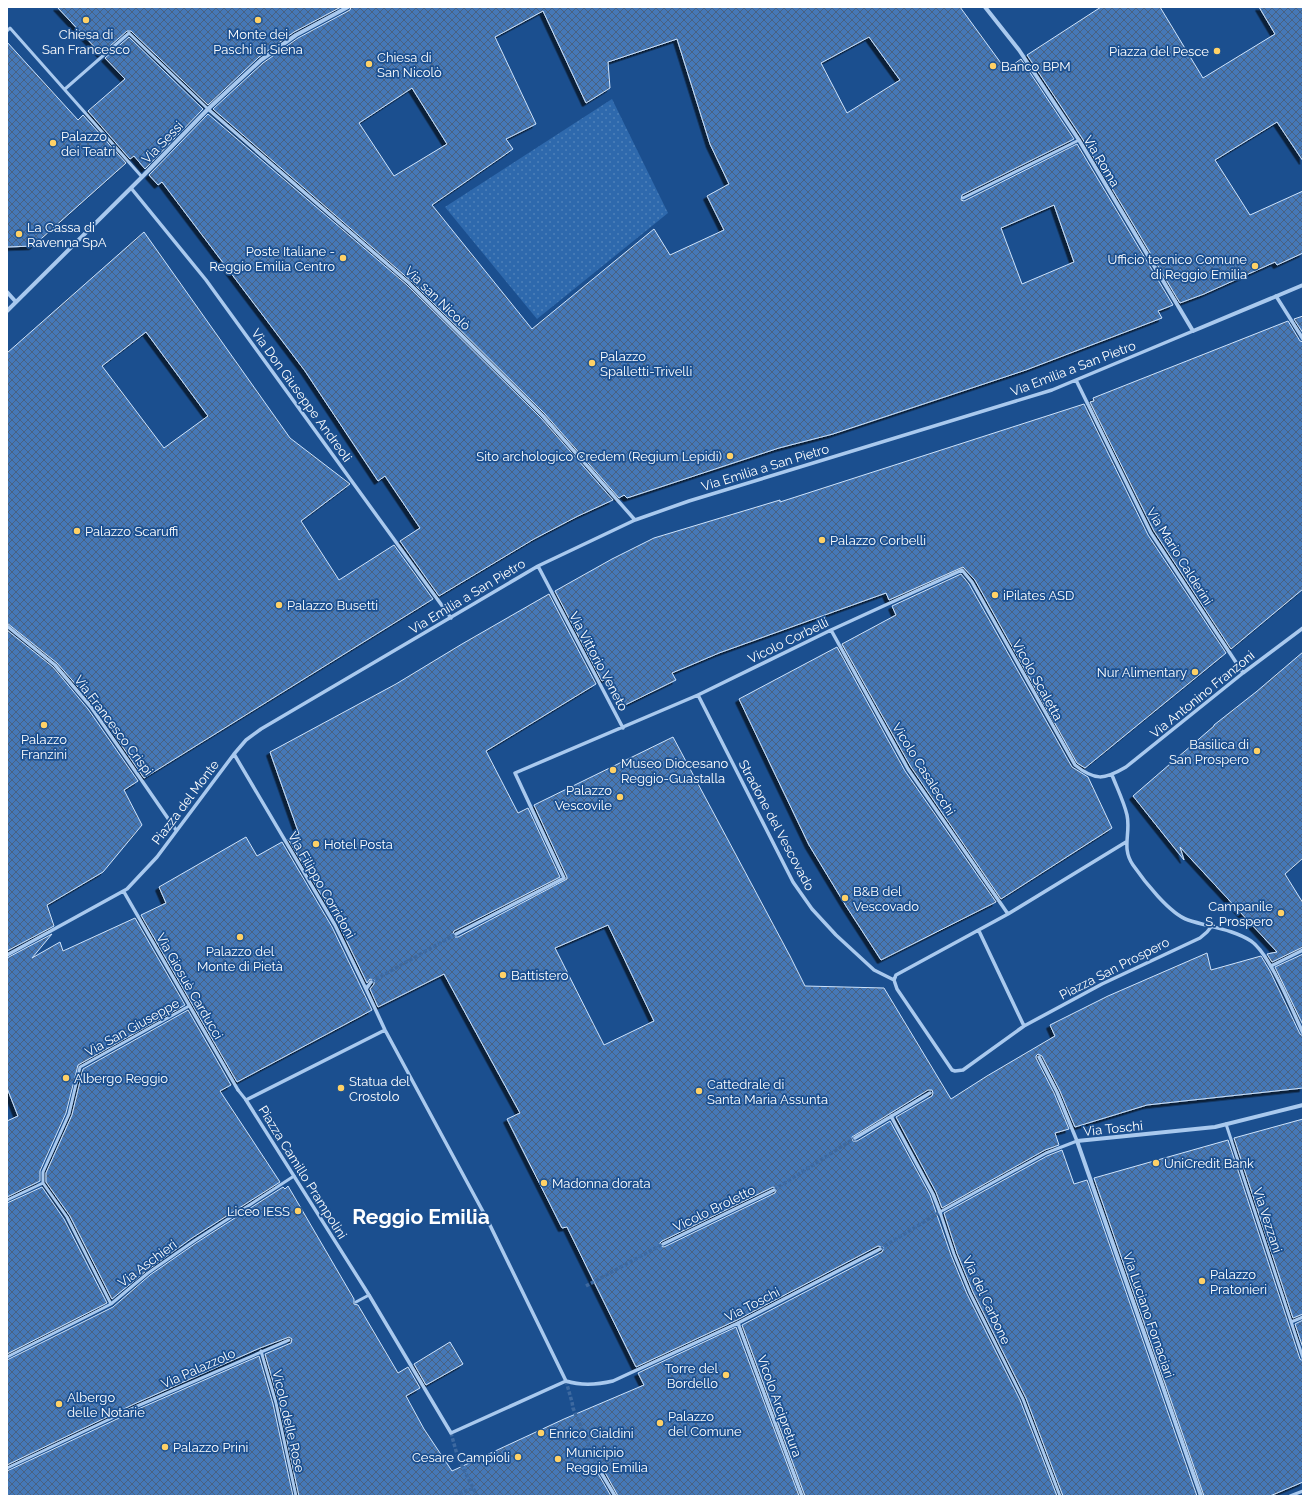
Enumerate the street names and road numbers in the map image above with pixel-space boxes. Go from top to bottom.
street label: Via Sessi [139,118,186,167]
street label: Via Roma [1080,133,1123,190]
street label: Via san Nicolò [402,263,474,334]
street label: Via Don Giuseppe Andreoli [248,326,355,465]
street label: Via Emilia a San Pietro [1009,338,1138,399]
street label: Via Emilia a San Pietro [700,441,831,494]
street label: Via Mario Calderini [1144,505,1216,608]
street label: Via Emilia a San Pietro [407,556,528,637]
street label: Via Vittorio Veneto [566,609,631,714]
street label: Vicolo Corbelli [745,614,831,666]
street label: Vicolo Scaletta [1009,637,1066,723]
street label: Via Antonino Franzoni [1147,648,1257,741]
street label: Via Francesco Crispi [71,672,156,778]
street label: Vicolo Casalecchi [889,720,958,818]
street label: Piazza del Monte [149,757,222,847]
street label: Stradone del Vescovado [736,757,818,893]
street label: Via Filippo Corridoni [285,829,358,941]
street label: Via Giosuè Carducci [153,930,226,1042]
street label: Piazza San Prospero [1057,934,1172,1003]
street label: Via San Giuseppe [83,995,182,1060]
street label: Piazza Camillo Prampolini [255,1103,350,1242]
street label: Via Toschi [1083,1118,1144,1139]
street label: Vicolo Broletto [671,1182,758,1235]
street label: Via Vezzani [1250,1186,1285,1255]
street label: Via Aschieri [115,1237,179,1290]
street label: Via Luciano Fornaciari [1120,1250,1177,1380]
street label: Via del Carbone [960,1254,1014,1347]
street label: Via Toschi [722,1284,782,1325]
street label: Via Palazzolo [159,1345,238,1391]
street label: Vicolo Arcipretura [754,1353,805,1459]
street label: Vicolo delle Rose [269,1368,308,1474]

